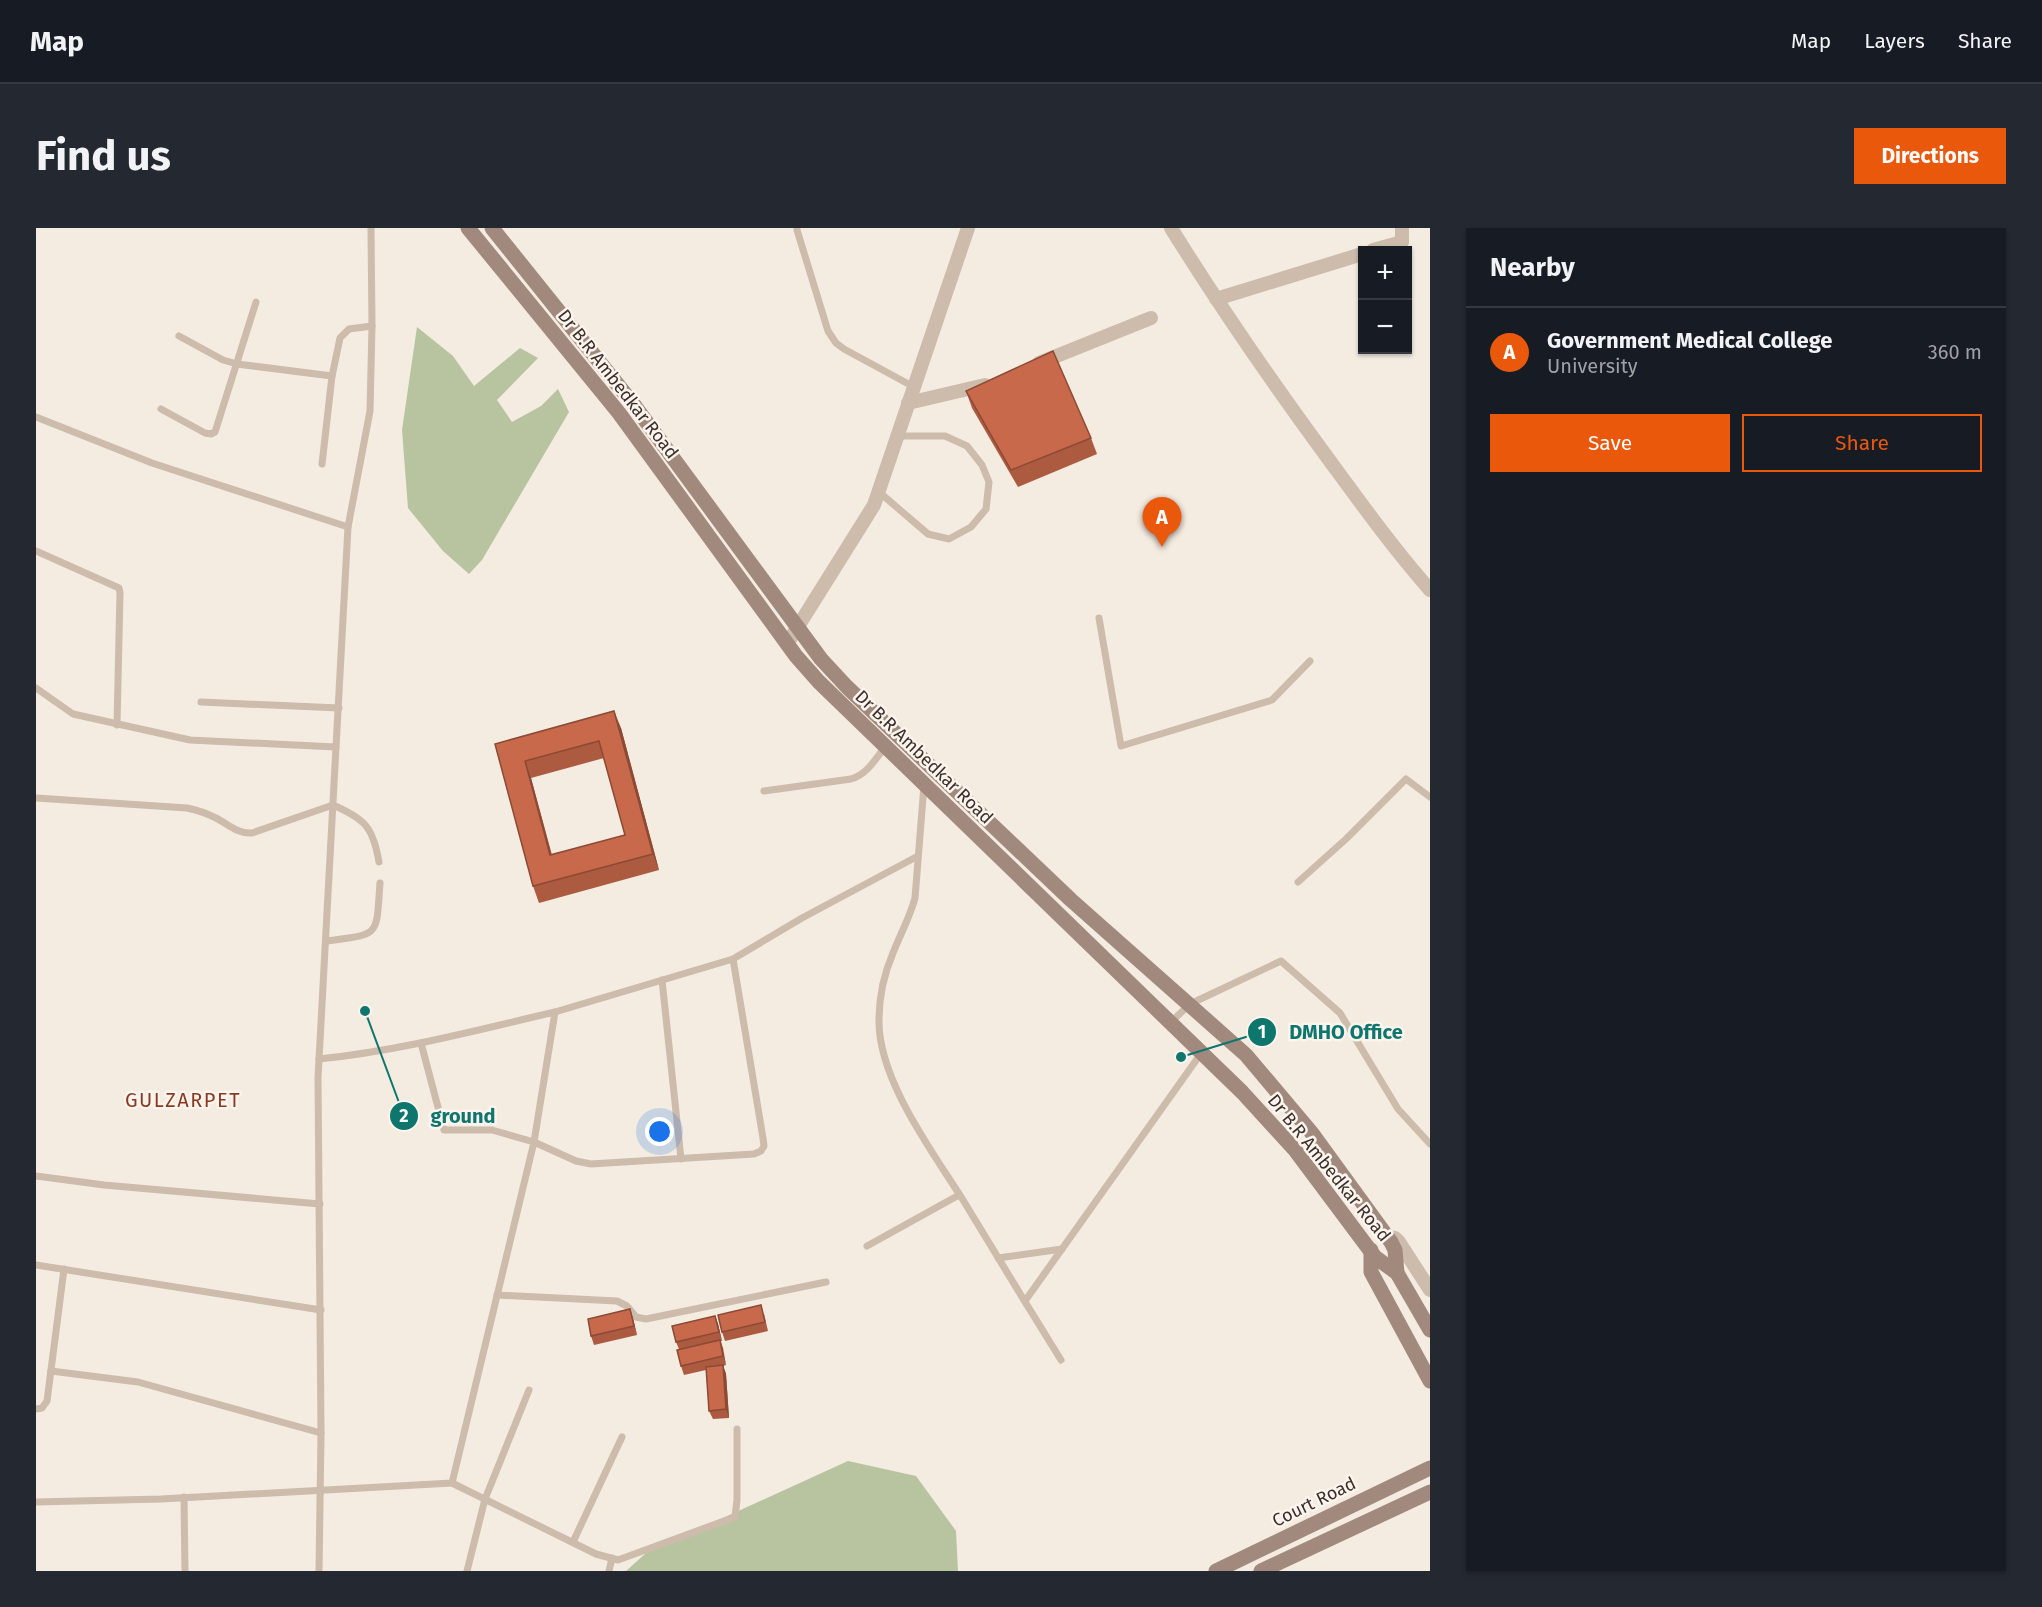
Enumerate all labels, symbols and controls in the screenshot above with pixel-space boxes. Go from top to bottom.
text: Map [30,25,84,58]
text: Map [1791,28,1831,54]
text: Layers [1864,28,1925,54]
text: Share [1958,28,2012,54]
button: Directions [1854,128,2006,184]
text: Find us [36,131,171,181]
map controls [1358,246,1412,354]
button: + [1358,246,1412,300]
text: Nearby [1490,252,1575,283]
button: − [1358,300,1412,354]
street label: Dr B.R Ambedkar Road [553,305,683,463]
text: Government Medical College [1547,327,1832,354]
text: A [1504,340,1515,364]
text: 360 m [1928,340,1982,364]
text: University [1547,354,1638,378]
button: Save [1490,414,1730,472]
button: Share [1742,414,1982,472]
pin: A [1142,498,1182,547]
street label: Dr B.R Ambedkar Road [850,685,998,829]
callout: DMHO Office [1247,1013,1414,1051]
text: DMHO Office [1289,1020,1403,1044]
text: 1 [1258,1021,1266,1043]
district label: GULZARPET [125,1088,241,1112]
street label: Dr B.R Ambedkar Road [1263,1090,1395,1246]
callout: ground [389,1097,508,1135]
text: ground [430,1104,496,1128]
text: 2 [399,1105,409,1127]
your location [645,1117,674,1146]
street label: Court Road [1269,1472,1359,1532]

